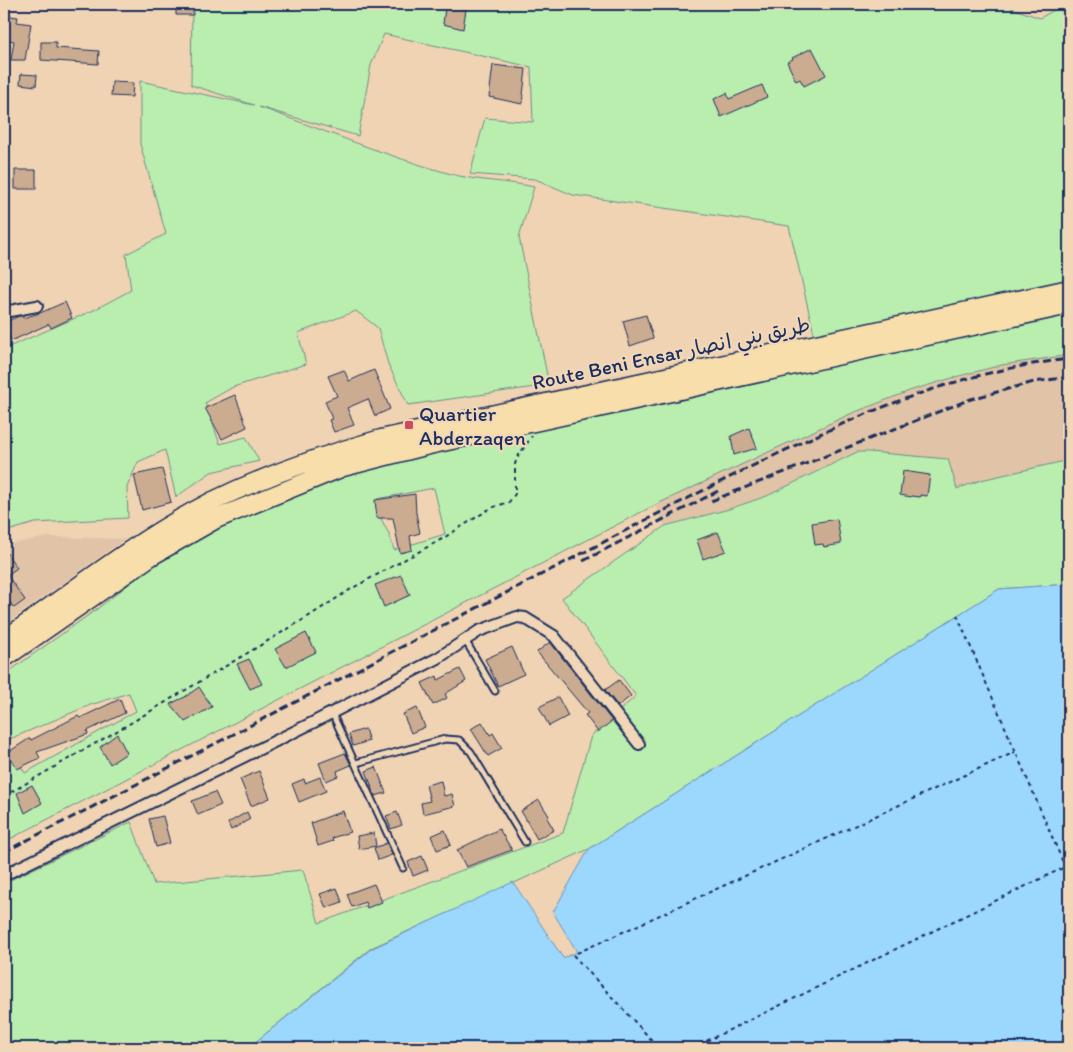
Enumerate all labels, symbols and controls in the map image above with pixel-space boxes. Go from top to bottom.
street label: Route Beni Ensar طريق بني انصار [529,311,814,402]
place label: Quartier Abderzaqen [419,401,526,450]
marker: Quartier Abderzaqen [403,419,415,431]

